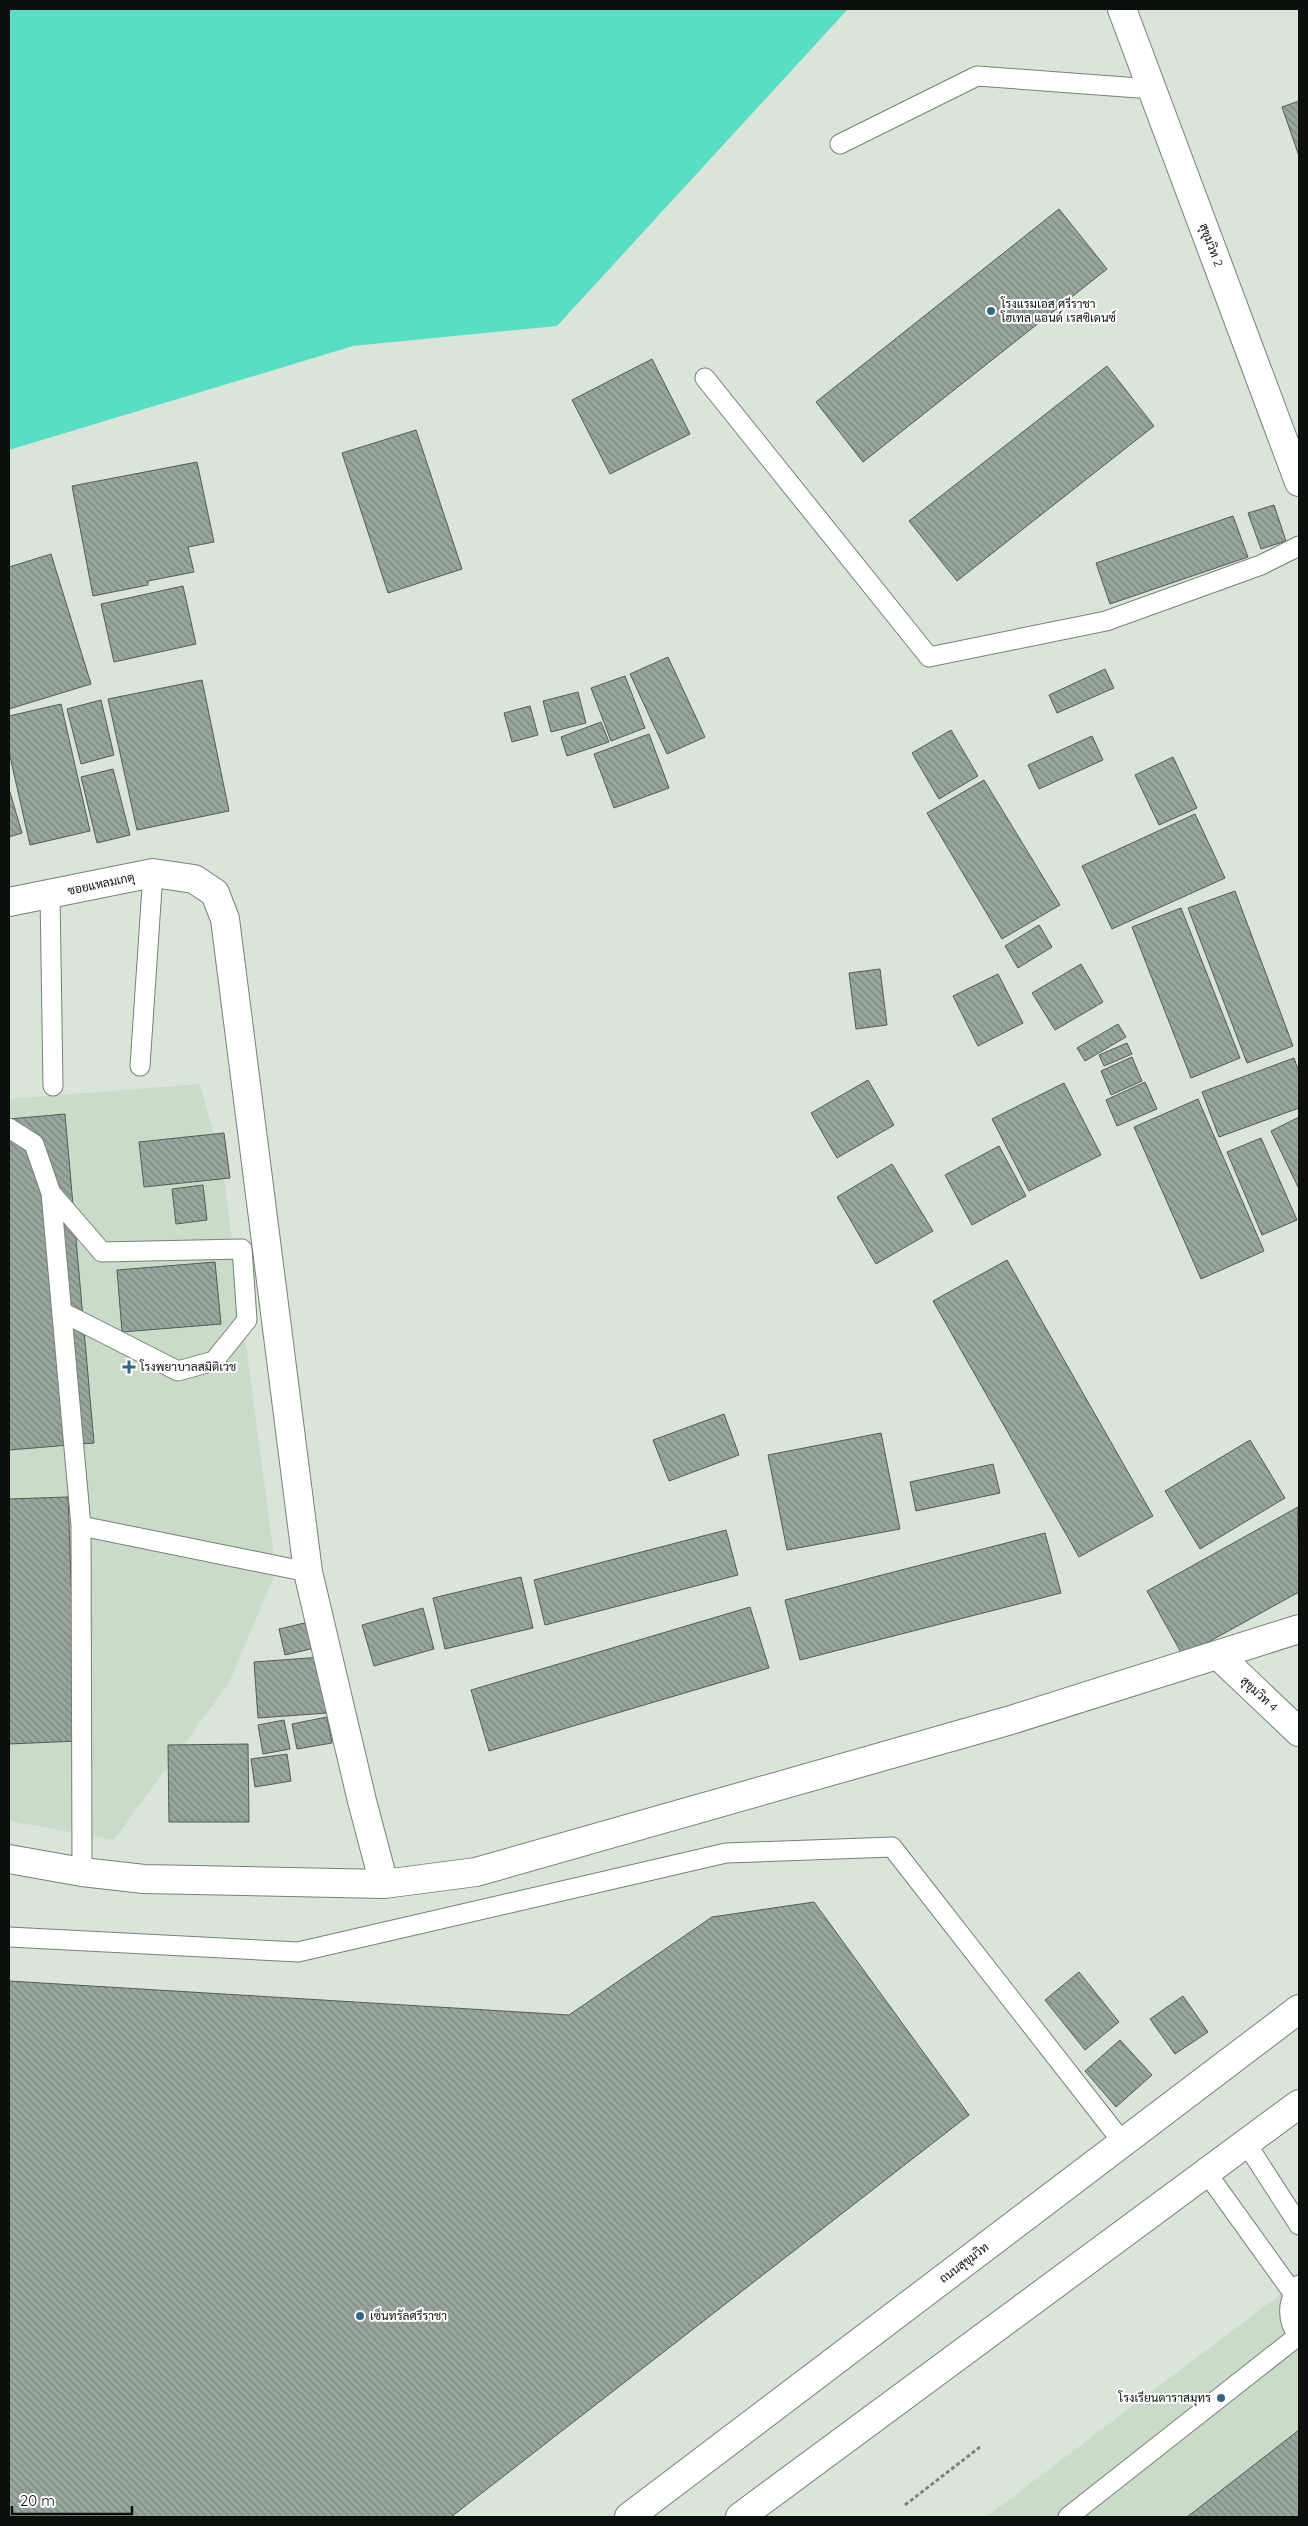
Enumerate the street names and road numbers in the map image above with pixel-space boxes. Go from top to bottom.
street label: สุขุมวิท 2 [1194,221,1227,270]
street label: ซอยแหลมเกตุ [66,869,136,900]
street label: สุขุมวิท 4 [1236,1673,1281,1716]
street label: ถนนสุขุมวิท [936,2239,992,2288]

